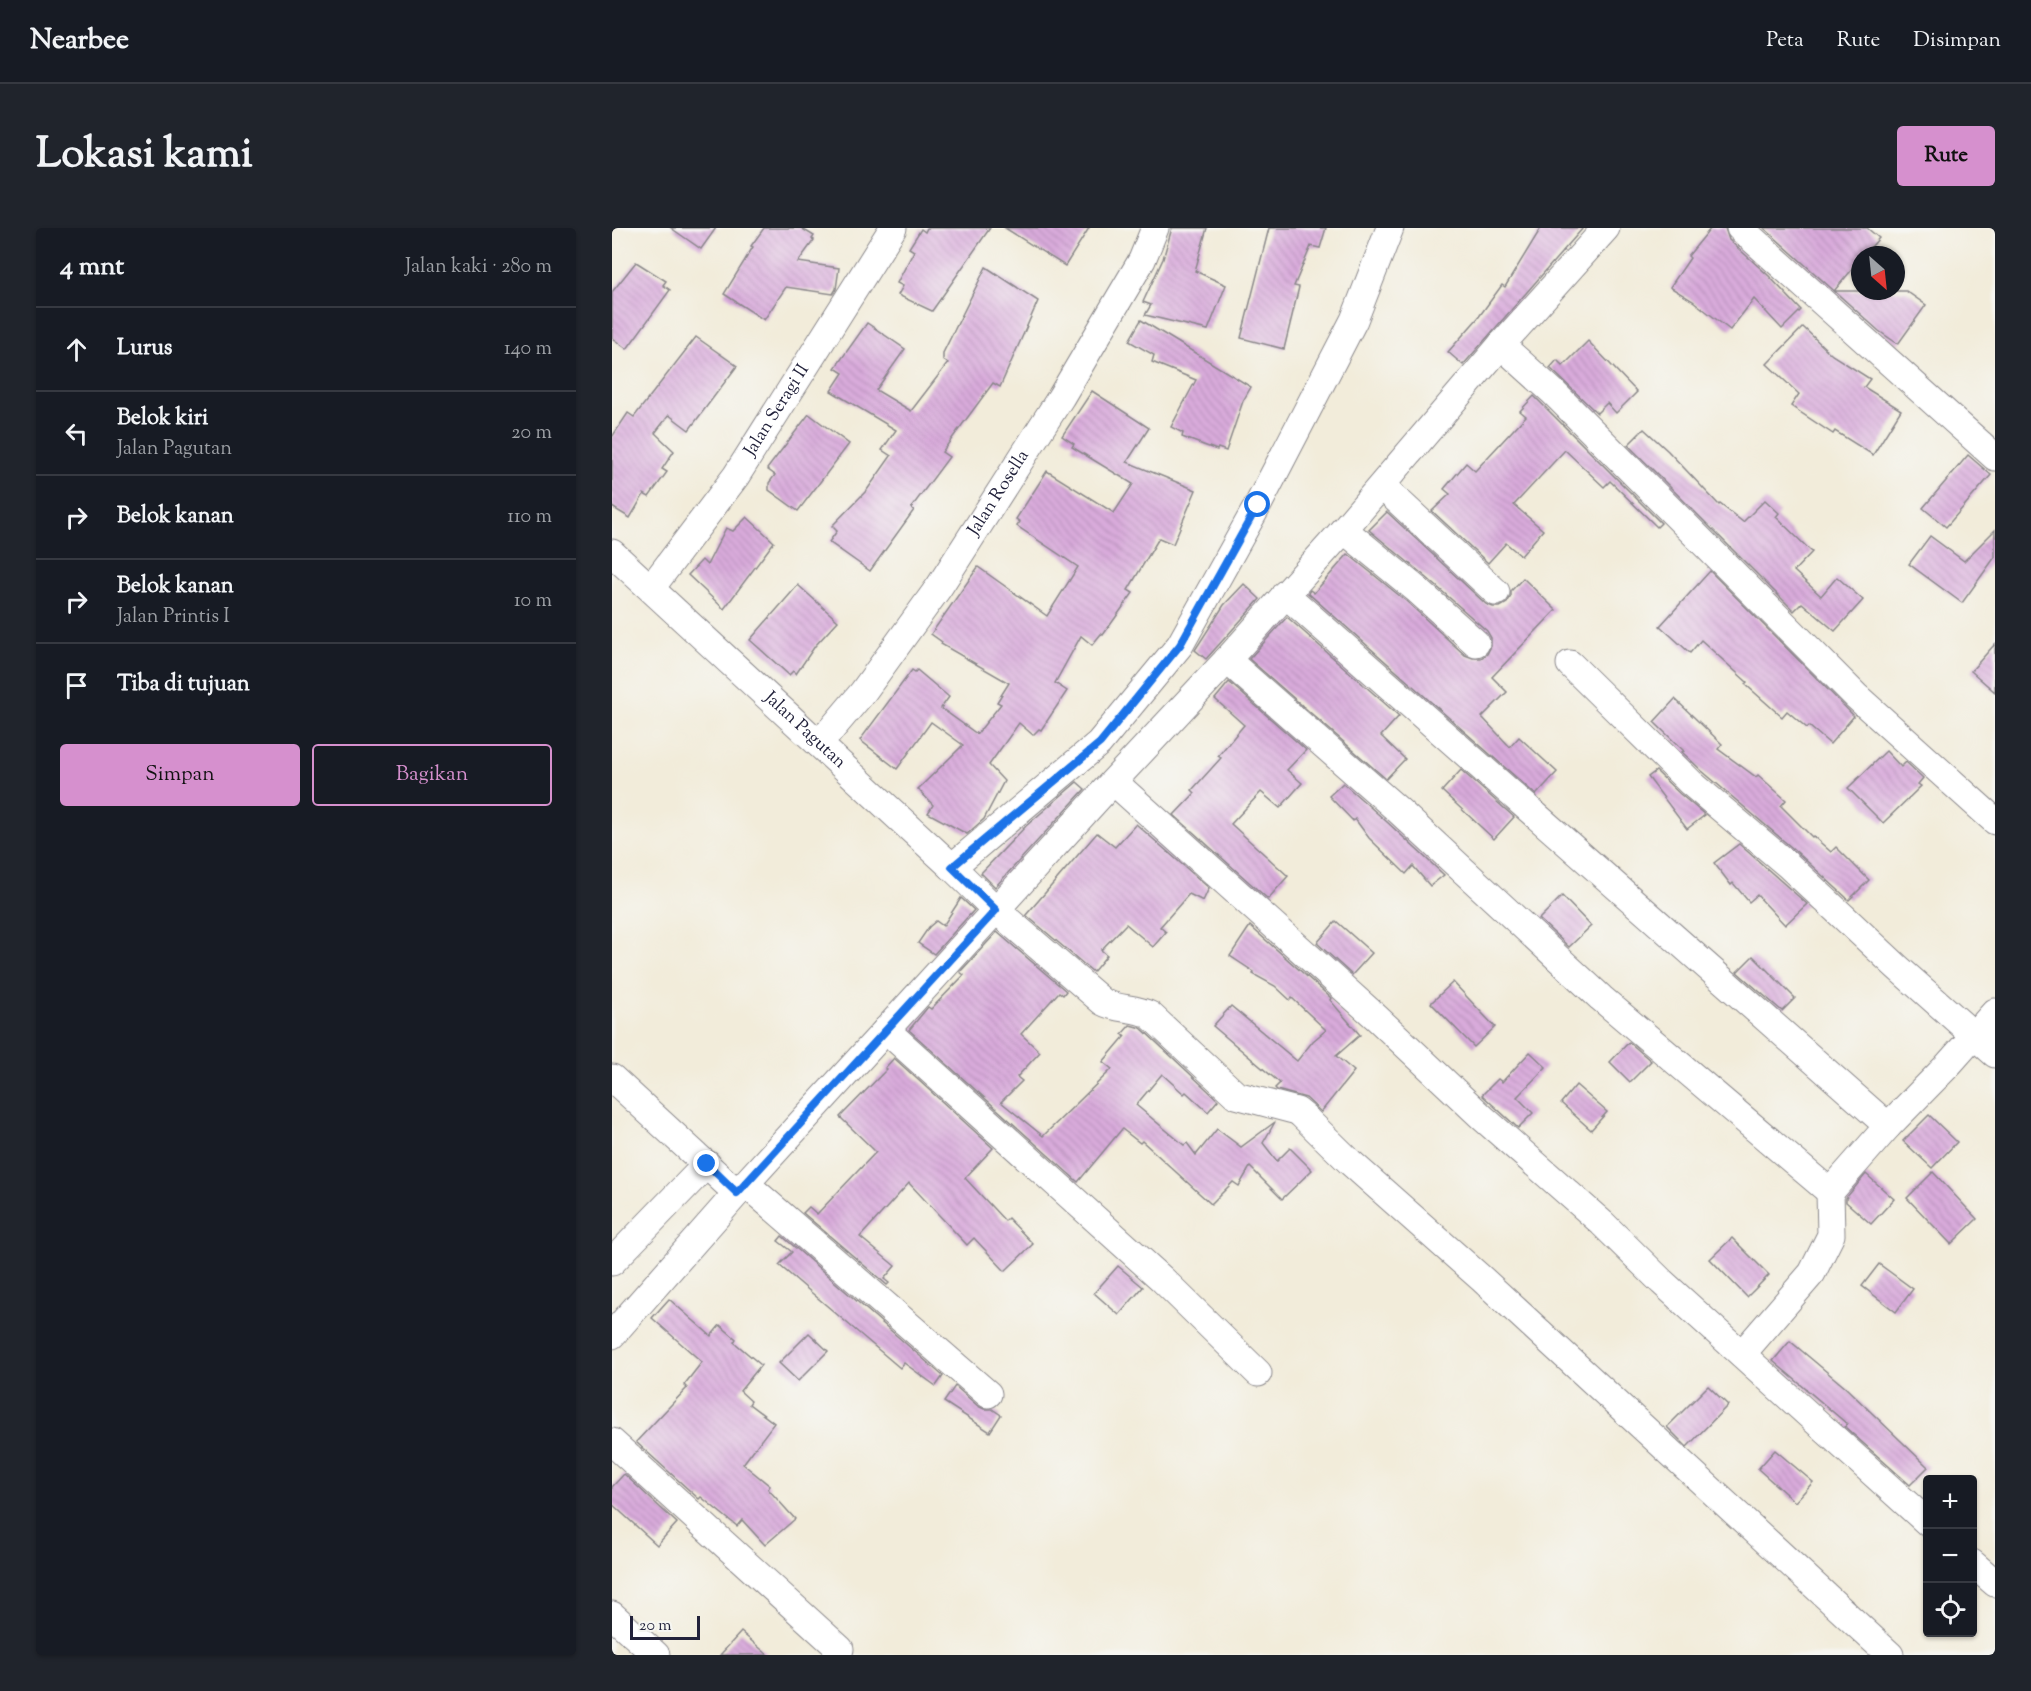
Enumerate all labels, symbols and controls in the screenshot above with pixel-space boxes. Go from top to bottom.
text: Nearbee [30,21,129,61]
text: Peta [1766,26,1804,56]
text: Rute [1837,26,1880,56]
text: Disimpan [1913,26,2001,56]
text: Lokasi kami [36,126,253,186]
button: Rute [1897,126,1995,186]
north arrow [1851,246,1905,300]
text: 4 mnt [60,249,124,286]
text: Jalan kaki · 280 m [405,253,552,282]
icon: ahead [60,333,93,366]
text: Lurus [117,333,173,365]
text: 140 m [504,335,552,364]
street label: Jalan Seragi II [738,359,816,463]
text: Belok kiri [117,403,208,435]
icon: left [60,417,93,450]
text: 20 m [511,419,552,448]
text: Jalan Pagutan [117,435,232,464]
street label: Jalan Rosella [961,445,1036,542]
route start [1244,491,1270,517]
icon: right [60,501,93,534]
text: Belok kanan [117,501,234,533]
text: 110 m [507,503,552,532]
text: Belok kanan [117,571,234,603]
icon: right [60,585,93,618]
text: 10 m [514,587,552,616]
text: Jalan Printis I [117,603,230,632]
icon: arrive [60,669,93,702]
text: Tiba di tujuan [117,669,250,701]
street label: Jalan Pagutan [757,685,852,776]
button: Simpan [60,744,300,806]
button: Bagikan [312,744,552,806]
route end [693,1150,719,1176]
map controls [1923,1475,1977,1637]
button: + [1923,1475,1977,1529]
button: − [1923,1529,1977,1583]
button: locate [1923,1583,1977,1637]
scale bar [630,1613,700,1640]
text: 20 m [639,1615,672,1638]

